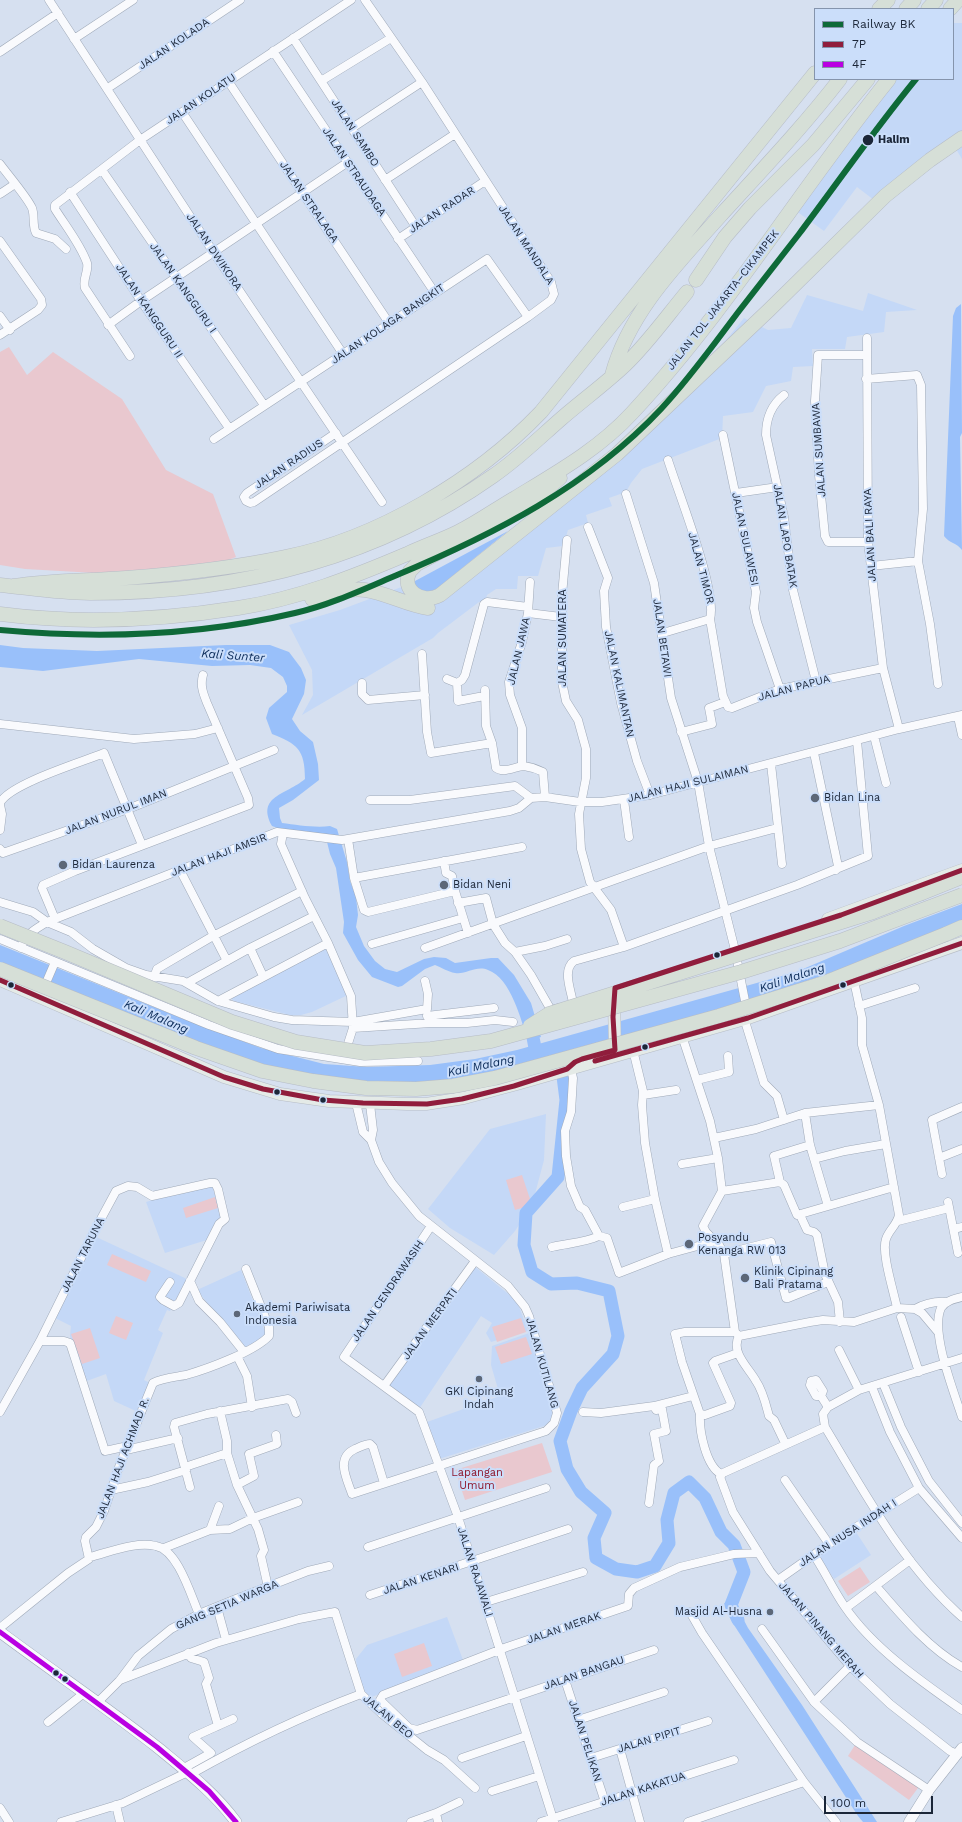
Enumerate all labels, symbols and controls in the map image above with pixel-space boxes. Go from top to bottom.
legend [814,8,954,80]
street label: JALAN KOLADA [136,15,212,73]
text: Railway BK [852,17,915,31]
text: 7P [852,37,866,51]
text: 4F [852,57,867,71]
street label: JALAN KOLATU [164,71,238,127]
street label: JALAN SAMBO [328,97,382,169]
street label: JALAN STRAUDAGA [319,125,389,219]
marker: Halim [861,133,875,147]
place label: Halim [878,133,910,147]
street label: JALAN STRALAGA [277,159,341,245]
street label: JALAN RADAR [407,184,477,236]
street label: JALAN MANDALA [495,203,557,287]
street label: JALAN DWIKORA [183,211,245,293]
street label: JALAN TOL JAKARTA–CIKAMPEK [664,227,782,373]
street label: JALAN KANGGURU I [147,240,219,336]
street label: JALAN KANGGURU II [113,261,185,361]
street label: JALAN KOLAGA BANGKIT [329,281,447,367]
street label: JALAN SUMBAWA [809,402,829,498]
street label: JALAN RADIUS [252,436,326,492]
street label: JALAN LAPO BATAK [770,483,800,589]
street label: JALAN BALI RAYA [861,488,879,582]
street label: JALAN SULAWESI [729,491,761,587]
street label: JALAN TIMOR [685,531,717,605]
street label: JALAN SUMATERA [556,589,570,687]
street label: JALAN BETAWI [650,598,674,678]
street label: JALAN JAWA [505,616,533,686]
street label: JALAN KALIMANTAN [601,629,637,739]
water label: Kali Sunter [201,647,265,665]
street label: JALAN PAPUA [757,672,831,704]
street label: JALAN HAJI SULAIMAN [626,763,750,805]
street label: JALAN NURUL IMAN [63,786,169,838]
place label: Bidan Lina [824,791,880,805]
marker: Bidan Lina [809,792,821,804]
street label: JALAN HAJI AMSIR [169,831,269,879]
place label: Bidan Laurenza [72,858,155,872]
marker: Bidan Laurenza [57,859,69,871]
place label: Bidan Neni [453,878,511,892]
marker: Bidan Neni [438,879,450,891]
unlabelled marker [712,950,722,960]
water label: Kali Malang [757,960,827,996]
unlabelled marker [6,980,16,990]
unlabelled marker [838,980,848,990]
water label: Kali Malang [122,997,190,1037]
unlabelled marker [640,1042,650,1052]
water label: Kali Malang [446,1052,516,1080]
unlabelled marker [272,1087,282,1097]
unlabelled marker [318,1095,328,1105]
street label: JALAN TARUNA [58,1215,108,1295]
place label: Posyandu Kenanga RW 013 [698,1231,786,1257]
street label: JALAN CENDRAWASIH [349,1238,427,1344]
marker: Posyandu Kenanga RW 013 [683,1238,695,1250]
place label: Klinik Cipinang Bali Pratama [754,1265,833,1291]
marker: Klinik Cipinang Bali Pratama [739,1272,751,1284]
street label: JALAN MERPATI [400,1286,460,1362]
place label: Akademi Pariwisata Indonesia [245,1301,350,1327]
marker: Akademi Pariwisata Indonesia [232,1309,242,1319]
street label: JALAN KUTILANG [523,1316,561,1410]
marker: GKI Cipinang Indah [474,1374,484,1384]
place label: GKI Cipinang Indah [445,1385,513,1411]
street label: JALAN HAJI ACHMAD R. [94,1396,152,1520]
park label: Lapangan Umum [451,1466,503,1492]
street label: JALAN NUSA INDAH I [797,1496,899,1570]
street label: JALAN RAJAWALI [454,1526,496,1618]
street label: JALAN KENARI [381,1561,461,1597]
street label: GANG SETIA WARGA [174,1577,280,1633]
street label: JALAN PINANG MERAH [776,1579,866,1681]
place label: Masjid Al-Husna [675,1605,762,1619]
marker: Masjid Al-Husna [765,1607,775,1617]
street label: JALAN MERAK [525,1609,603,1647]
street label: JALAN BANGAU [542,1653,626,1693]
unlabelled marker [51,1668,61,1678]
unlabelled marker [60,1674,70,1684]
street label: JALAN BEO [360,1692,416,1742]
street label: JALAN PELIKAN [566,1699,604,1783]
street label: JALAN PIPIT [616,1724,682,1756]
street label: JALAN KAKATUA [599,1769,687,1809]
scale bar [826,1788,935,1814]
text: 100 m [831,1796,866,1810]

